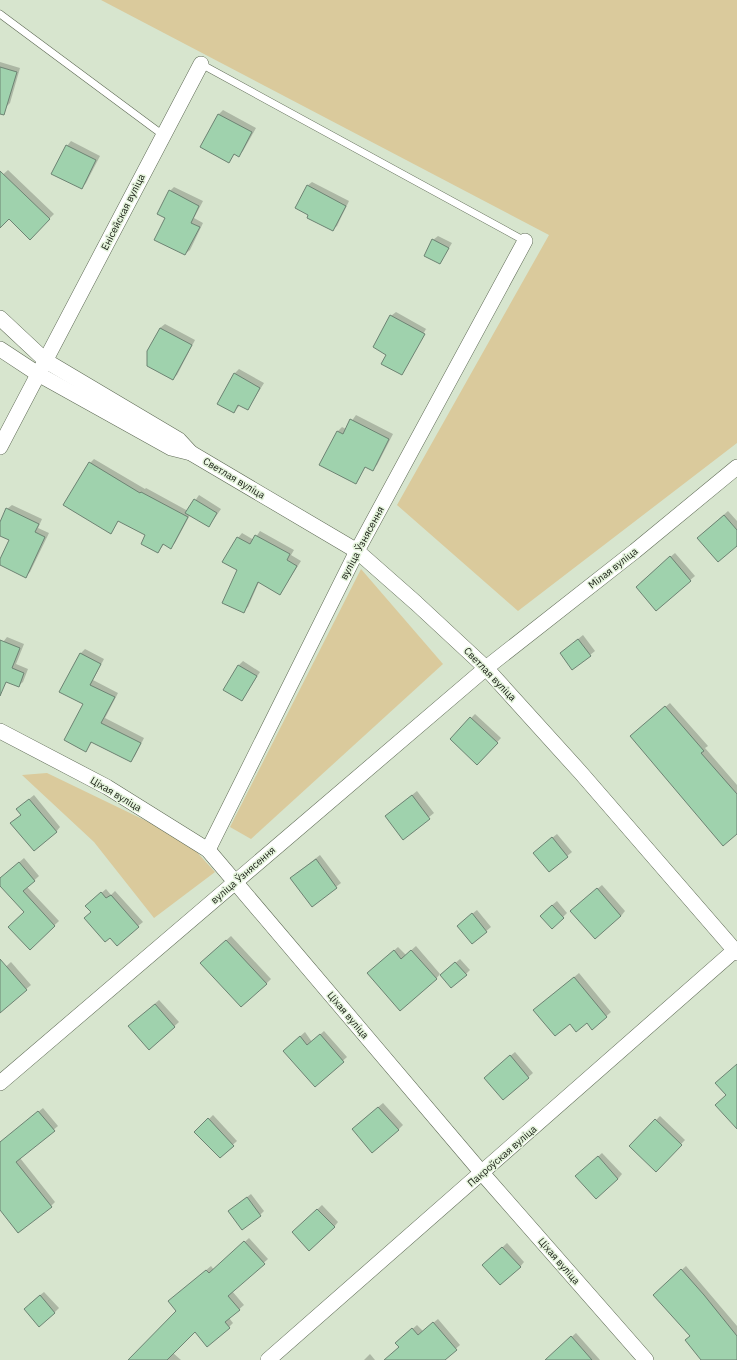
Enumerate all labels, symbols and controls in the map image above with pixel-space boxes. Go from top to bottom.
street label: Енісейская вуліца [98,171,148,252]
street label: Светлая вуліца [201,454,268,502]
street label: вуліца Ўзнясення [337,504,387,582]
street label: Мілая вуліца [586,544,641,591]
street label: Светлая вуліца [461,644,519,704]
street label: Ціхая вуліца [88,774,145,815]
street label: вуліца Ўзнясення [208,843,278,907]
street label: Ціхая вуліца [324,989,372,1042]
street label: Пакроўская вуліца [465,1122,540,1190]
street label: Ціхая вуліца [535,1235,583,1288]

